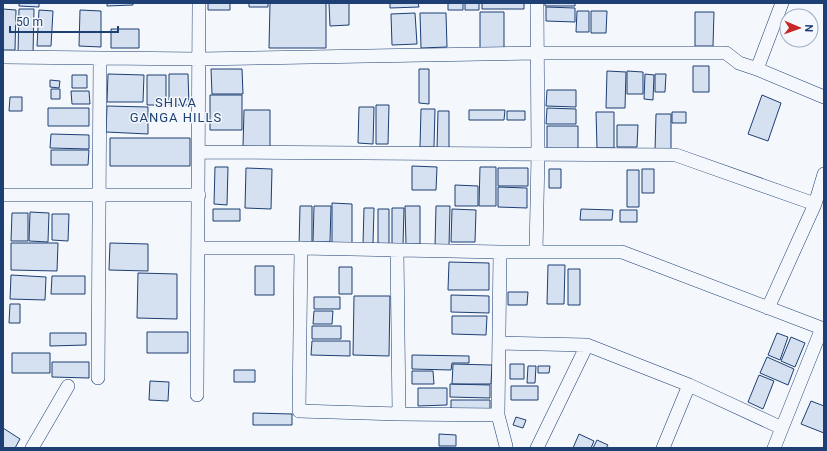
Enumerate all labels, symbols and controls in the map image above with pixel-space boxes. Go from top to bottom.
scale bar [10,8,118,34]
north arrow [779,8,819,48]
text: 50 m [16,15,43,29]
text: N [802,24,815,33]
district label: SHIVA GANGA HILLS [130,95,222,125]

